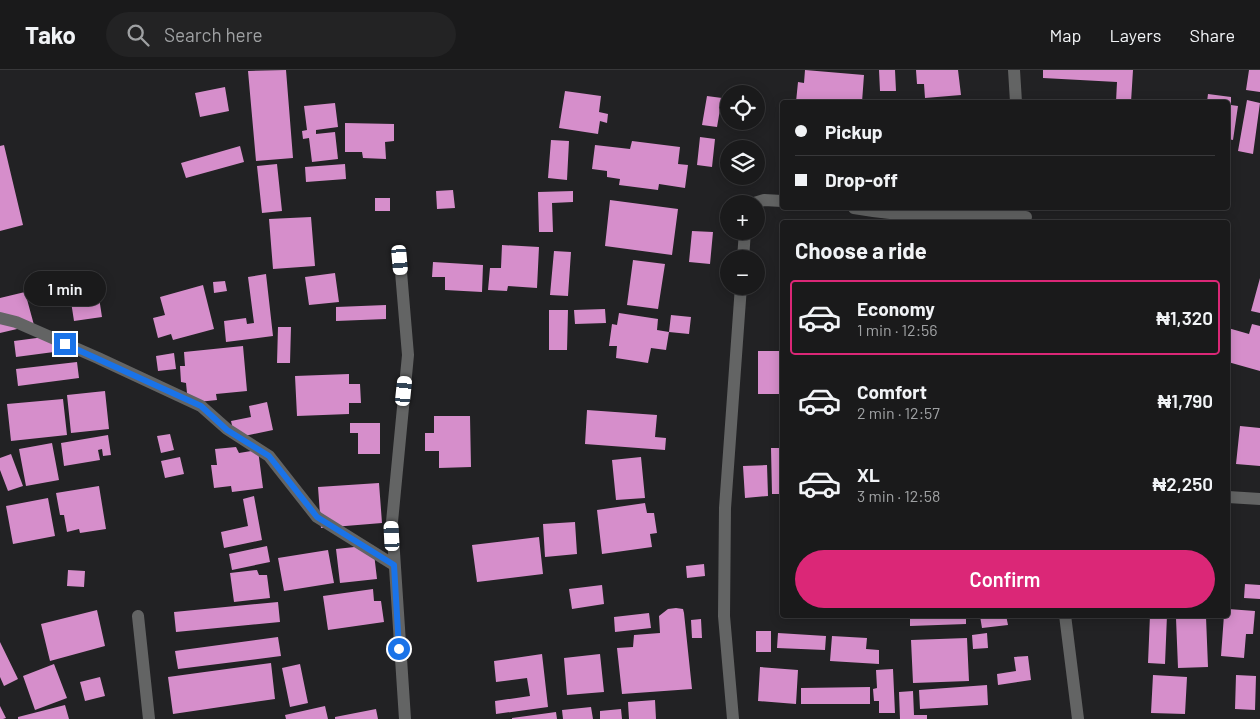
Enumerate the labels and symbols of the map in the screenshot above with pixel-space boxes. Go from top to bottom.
car [391,244,408,276]
callout: 1 min [24,272,106,306]
route end [54,333,76,355]
car [394,375,413,407]
car [383,521,400,551]
route start [388,638,410,660]

